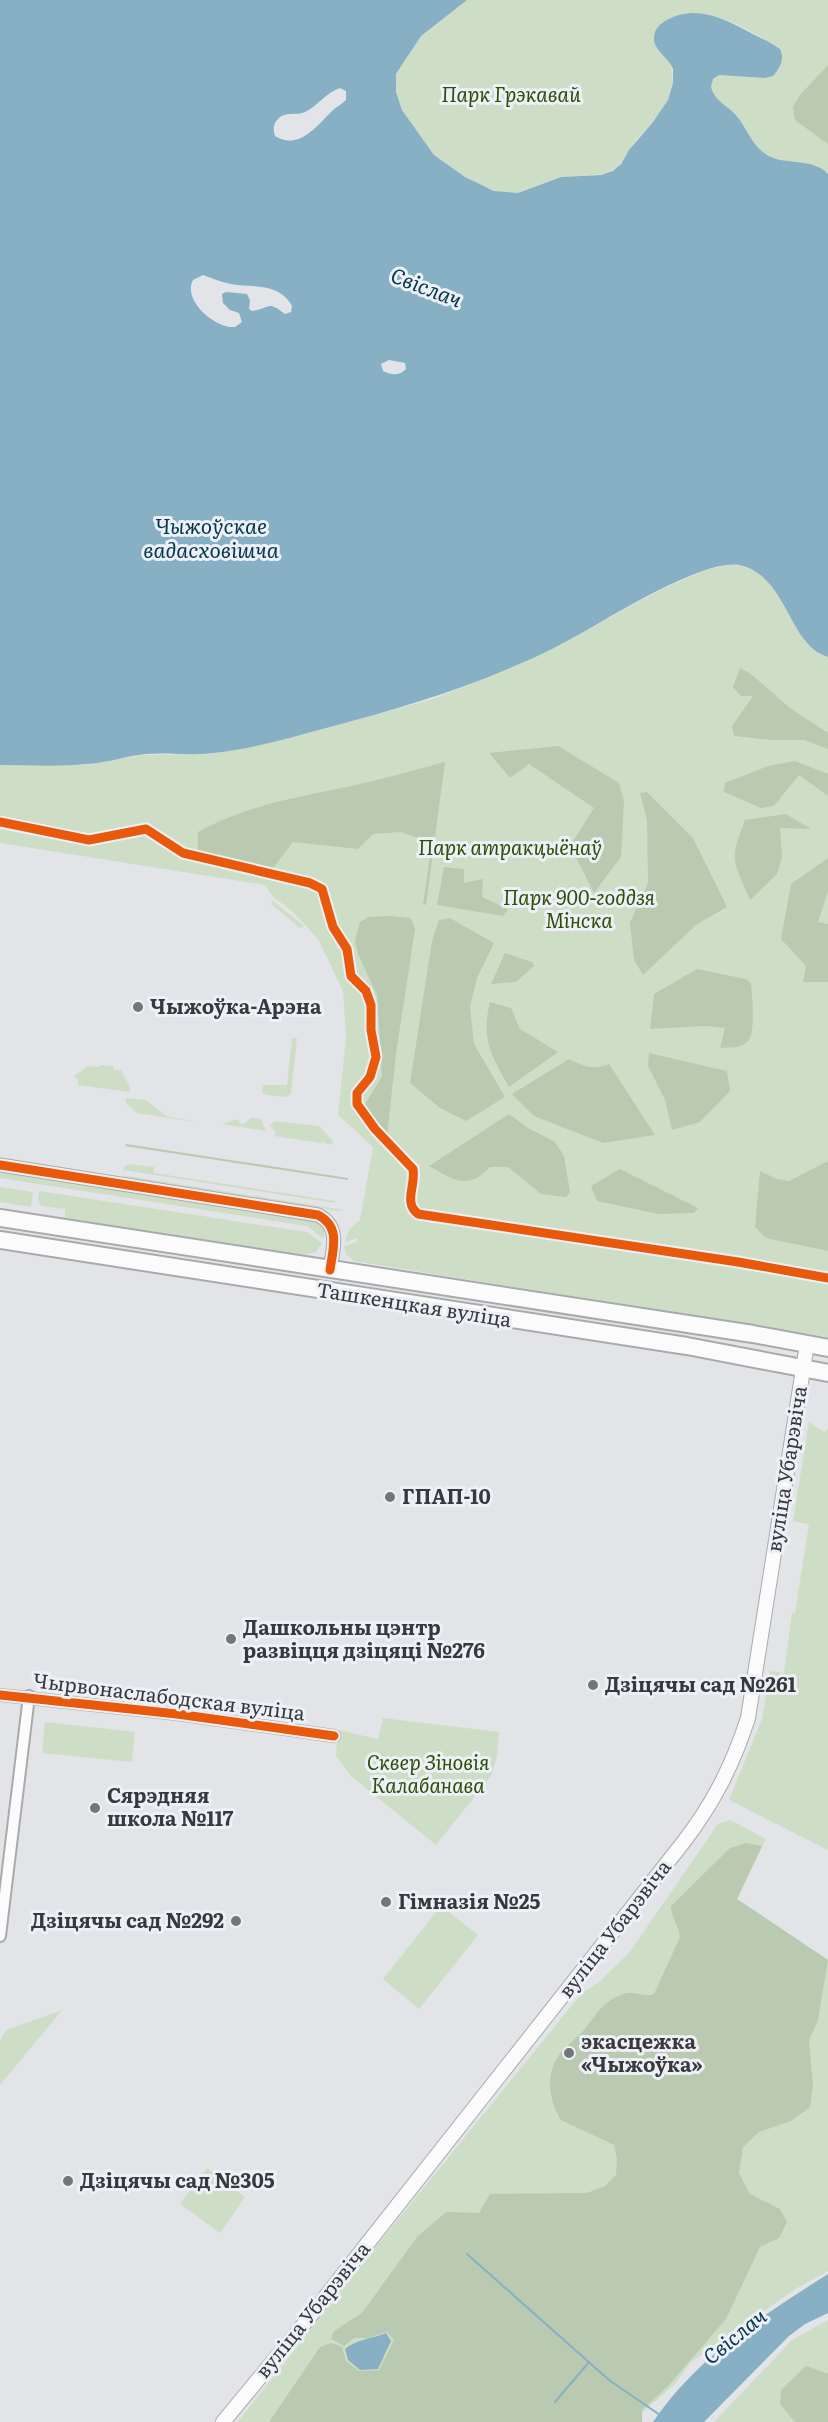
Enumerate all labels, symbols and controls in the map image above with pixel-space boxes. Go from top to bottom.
park label: Парк Грэкавай [441,78,581,108]
water label: Свіслач [387,258,467,313]
water label: Чыжоўскае вадасховішча [143,509,279,564]
park label: Парк атракцыёнаў [418,831,602,861]
park label: Парк 900-годдзя Мінска [503,881,656,934]
place label: Чыжоўка-Арэна [150,990,322,1020]
marker: Чыжоўка-Арэна [131,1000,145,1014]
street label: Ташкенцкая вуліца [315,1273,514,1333]
street label: вуліца Убарэвіча [757,1383,813,1554]
place label: ГПАП-10 [402,1480,491,1510]
marker: ГПАП-10 [383,1490,397,1504]
place label: Дашкольны цэнтр развіцця дзіцяці №276 [243,1611,485,1664]
marker: Дашкольны цэнтр развіцця дзіцяці №276 [224,1632,238,1646]
street label: Чырвонаслабодская вуліца [32,1663,307,1727]
place label: Дзіцячы сад №261 [605,1668,796,1698]
marker: Дзіцячы сад №261 [586,1678,600,1692]
park label: Сквер Зіновія Калабанава [367,1746,490,1799]
place label: Сярэдняя школа №117 [107,1779,233,1832]
marker: Сярэдняя школа №117 [88,1801,102,1815]
street label: вуліца Убарэвіча [550,1852,677,2003]
place label: Гімназія №25 [398,1885,540,1915]
marker: Гімназія №25 [379,1895,393,1909]
place label: Дзіцячы сад №292 [31,1904,224,1934]
marker: Дзіцячы сад №292 [229,1914,243,1928]
place label: экасцежка «Чыжоўка» [581,2025,703,2078]
marker: экасцежка «Чыжоўка» [562,2046,576,2060]
place label: Дзіцячы сад №305 [80,2164,275,2194]
marker: Дзіцячы сад №305 [61,2174,75,2188]
street label: вуліца Убарэвіча [247,2234,376,2383]
water label: Свіслач [695,2300,772,2370]

